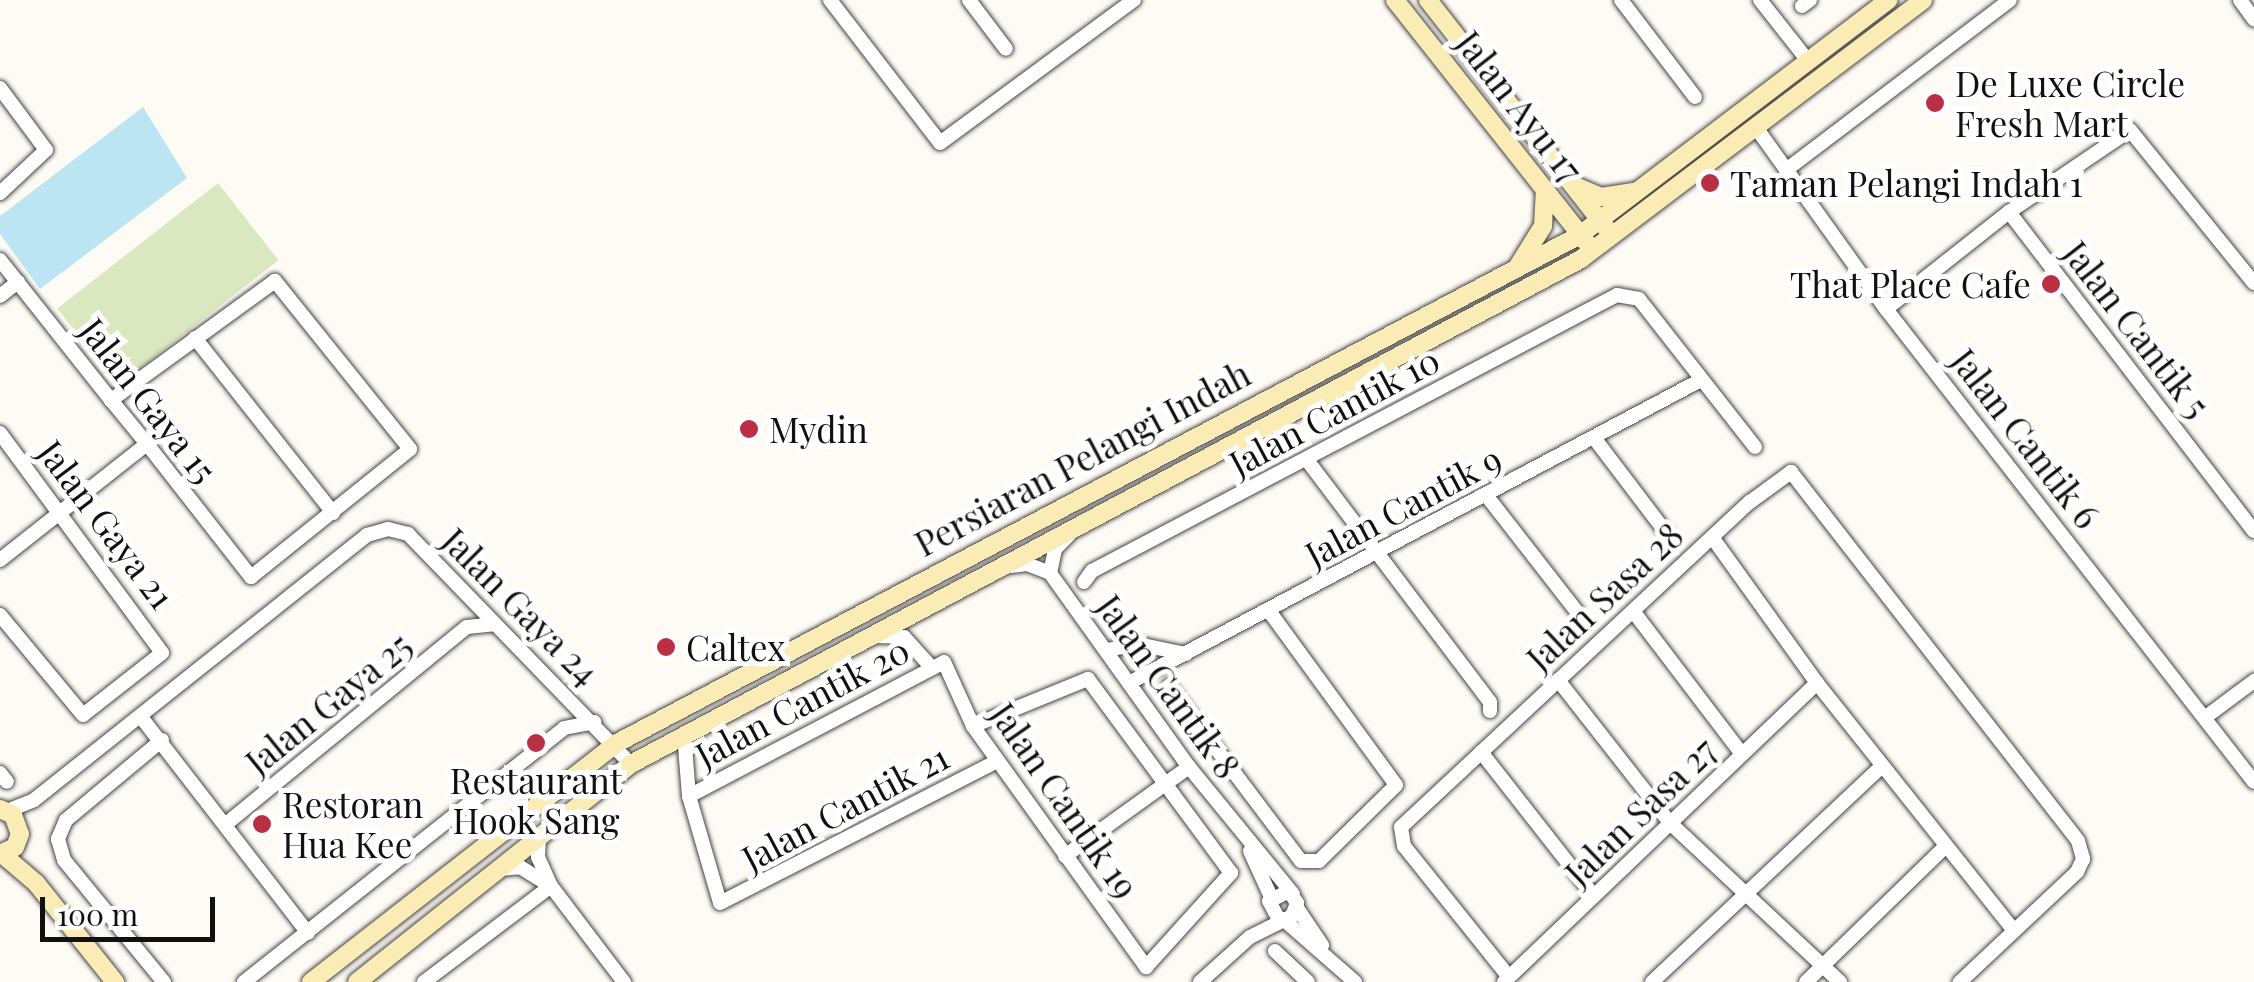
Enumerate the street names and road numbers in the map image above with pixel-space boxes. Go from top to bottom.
street label: Jalan Ayu 17 [1448,22,1592,190]
street label: Jalan Cantik 5 [2055,232,2219,426]
street label: Jalan Gaya 15 [72,309,226,491]
street label: Jalan Cantik 10 [1222,338,1446,484]
street label: Jalan Cantik 6 [1943,340,2109,536]
street label: Persiaran Pelangi Indah [907,352,1257,564]
street label: Jalan Gaya 21 [30,431,184,617]
street label: Jalan Cantik 9 [1298,437,1508,575]
street label: Jalan Sasa 28 [1517,513,1691,679]
street label: Jalan Gaya 24 [434,519,608,693]
street label: Jalan Cantik 8 [1088,586,1250,786]
street label: Jalan Gaya 25 [236,623,420,783]
street label: Jalan Cantik 20 [688,628,916,776]
street label: Jalan Cantik 19 [982,694,1148,906]
street label: Jalan Sasa 27 [1556,728,1724,894]
street label: Jalan Cantik 21 [735,735,955,879]

